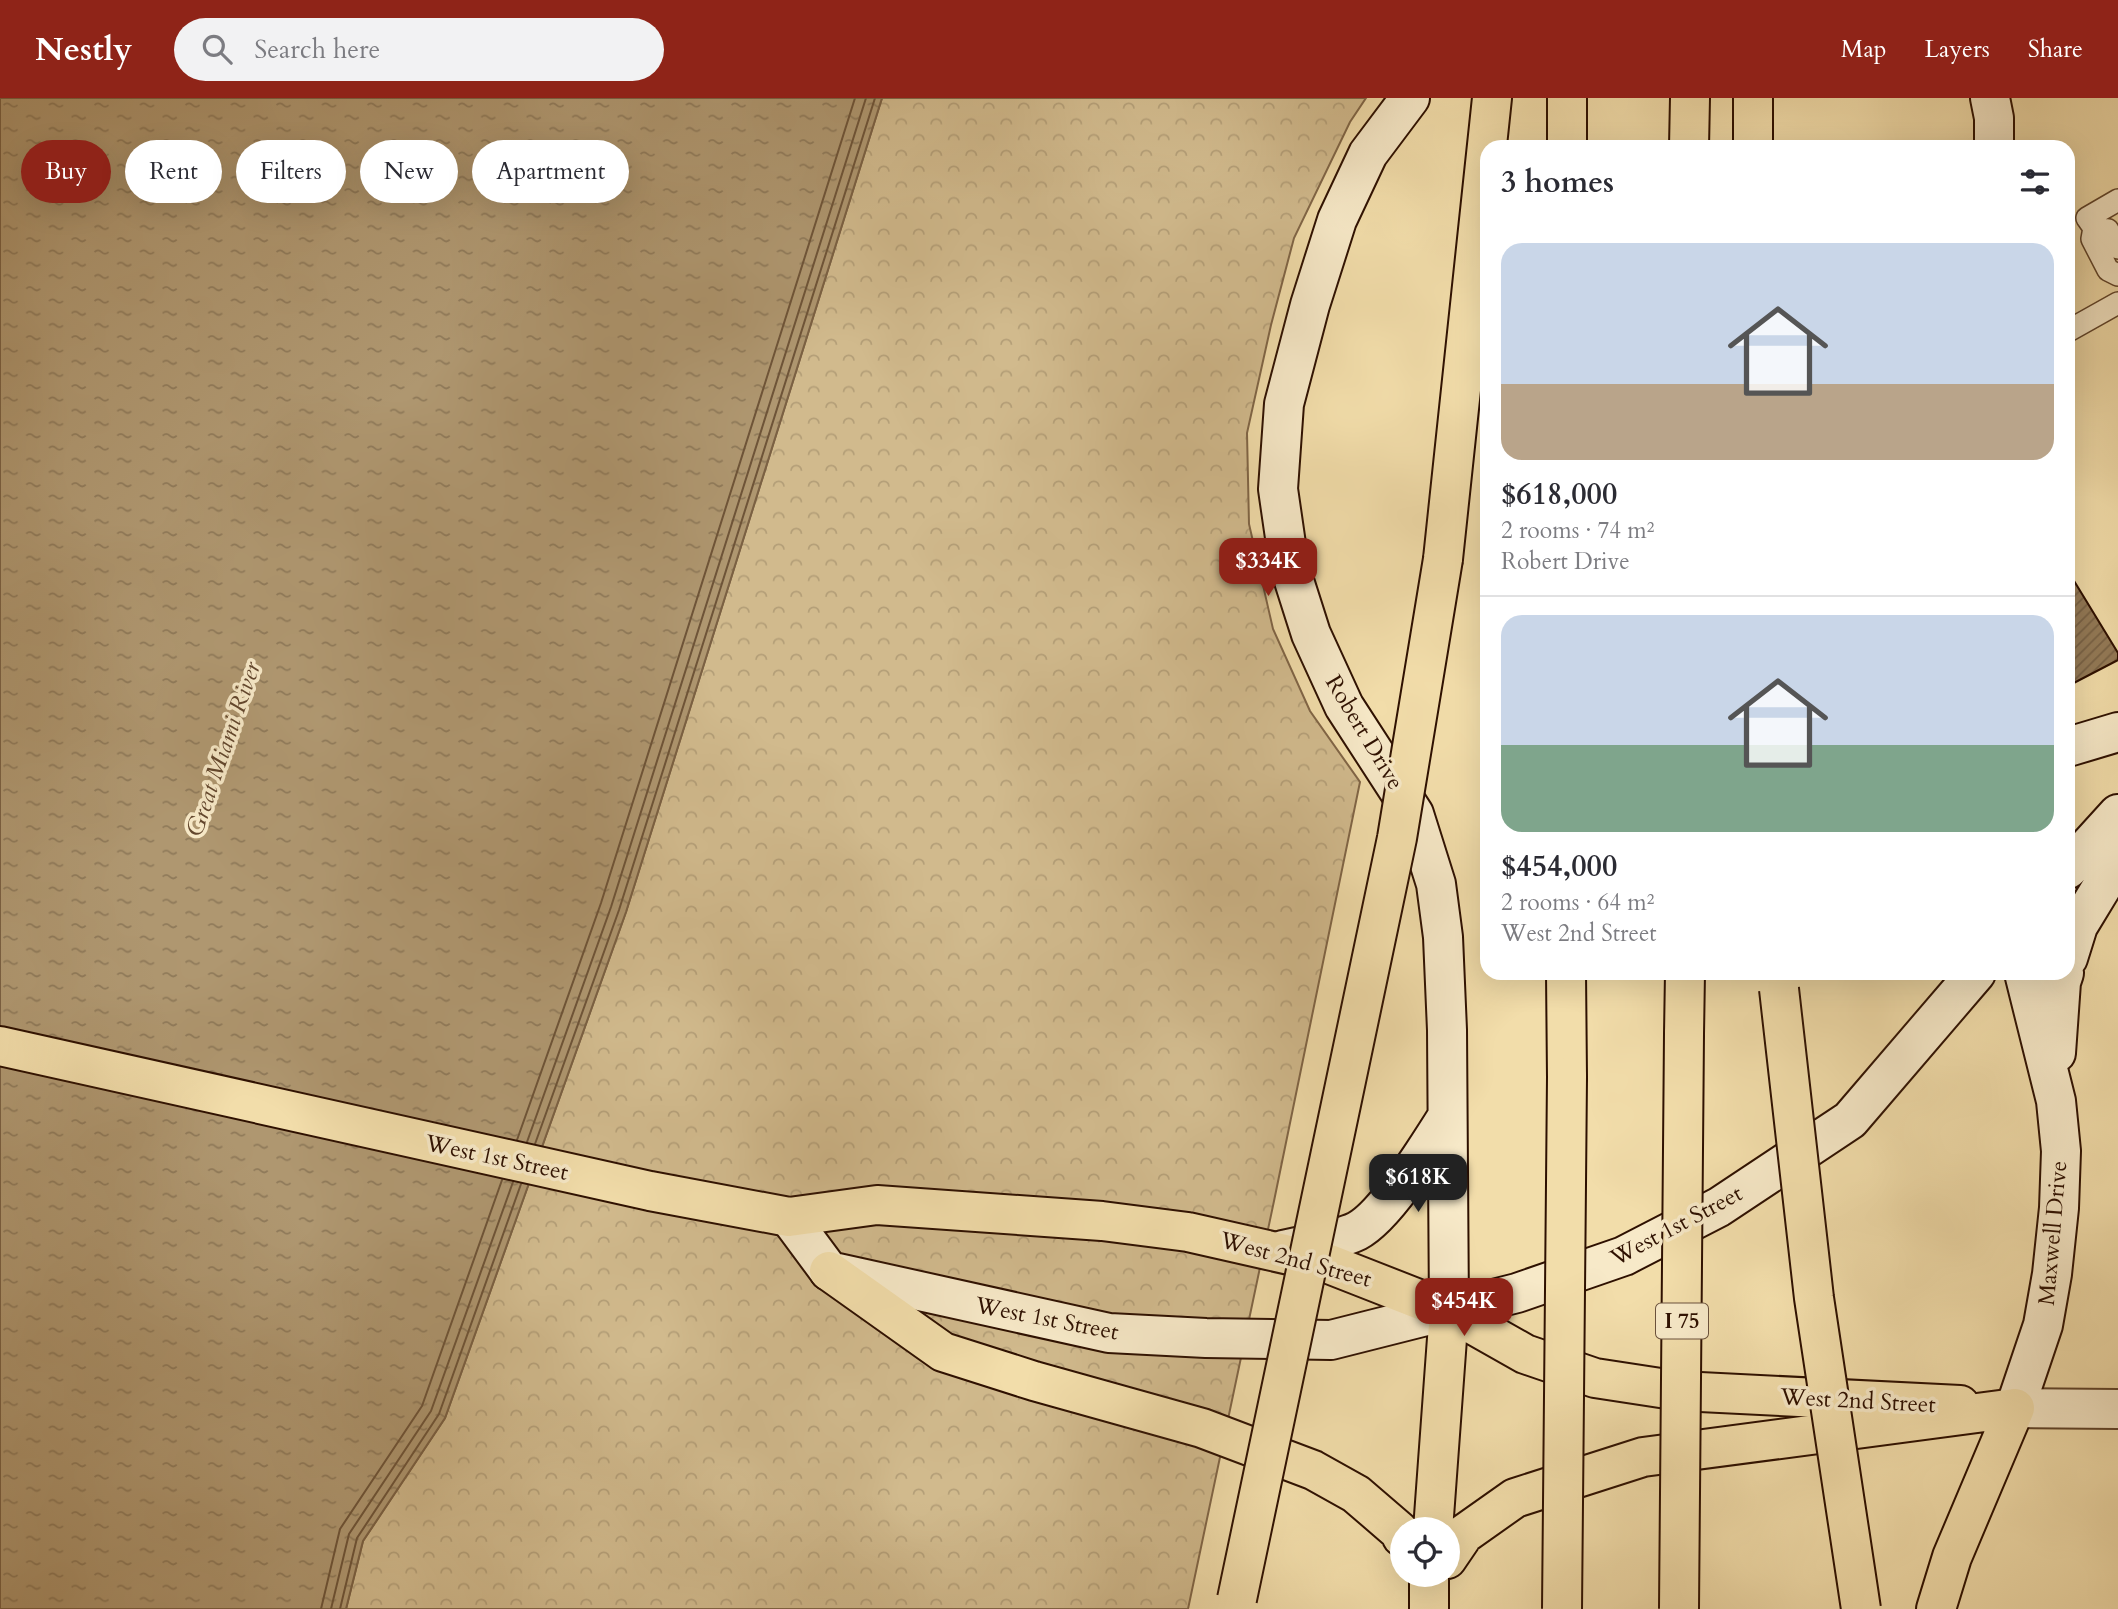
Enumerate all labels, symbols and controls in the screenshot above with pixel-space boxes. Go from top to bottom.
search box [174,18,664,81]
text: Nestly [35,27,132,72]
icon: search [198,30,236,68]
text: Search here [254,32,380,67]
text: Map [1841,33,1887,66]
text: Layers [1925,33,1990,66]
text: Share [2028,33,2083,66]
chip: Buy [21,140,111,203]
chip: Rent [125,140,222,203]
chip: Filters [236,140,346,203]
chip: New [360,140,458,203]
chip: Apartment [472,140,629,203]
text: 3 homes [1501,162,1614,203]
icon: filters [2016,163,2054,201]
icon: home [1715,288,1841,414]
text: $618,000 [1501,474,1617,515]
text: 2 rooms · 74 m² [1501,515,1654,546]
pin: $334K [1219,538,1317,598]
text: $334K [1235,545,1301,576]
text: Robert Drive [1501,546,1630,577]
water label: Great Miami River [178,656,269,841]
icon: home [1715,660,1841,786]
street label: Robert Drive [1318,669,1411,795]
text: $454,000 [1501,846,1617,887]
text: 2 rooms · 64 m² [1501,887,1654,918]
text: West 2nd Street [1501,918,1657,949]
street label: West 1st Street [422,1127,571,1188]
pin: $618K [1369,1154,1467,1214]
street label: Maxwell Drive [2031,1159,2074,1307]
text: $618K [1385,1161,1451,1192]
street label: West 1st Street [1604,1178,1748,1274]
street label: West 2nd Street [1216,1224,1375,1295]
pin: $454K [1415,1278,1513,1338]
text: $454K [1431,1285,1497,1316]
street label: West 1st Street [972,1289,1121,1348]
road number: I 75 [1656,1304,1708,1338]
street label: West 2nd Street [1778,1381,1936,1420]
map controls [1390,1517,1460,1587]
button: locate [1390,1517,1460,1587]

